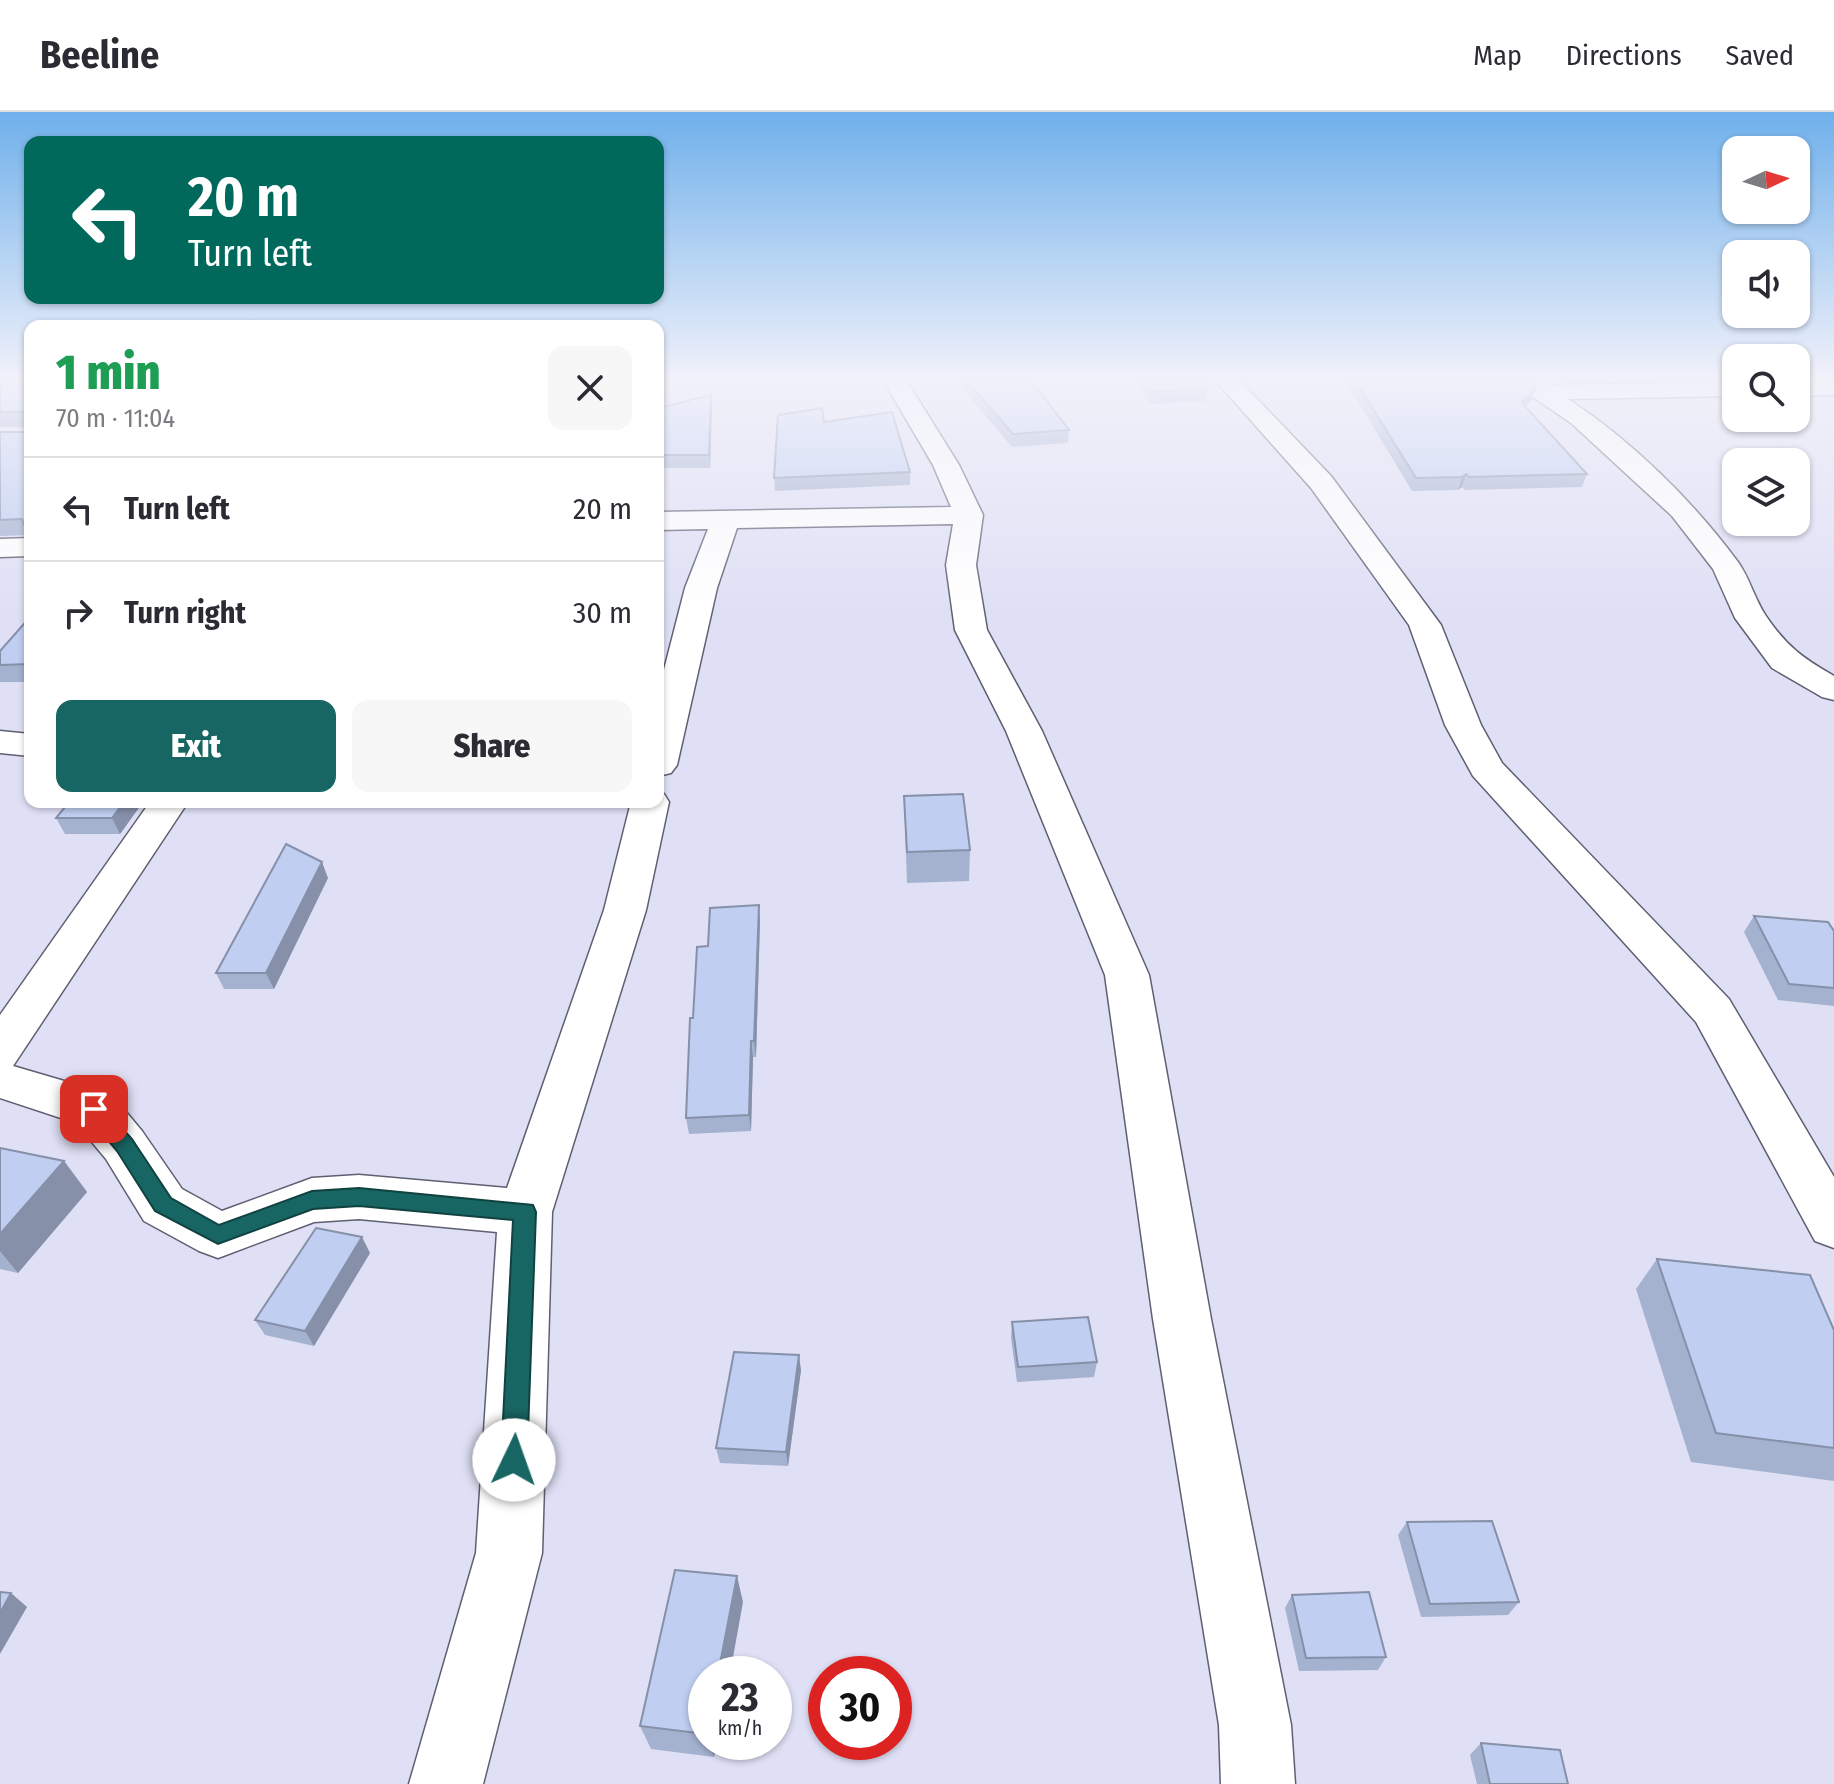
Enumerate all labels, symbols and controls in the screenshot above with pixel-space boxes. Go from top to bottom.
text: Beeline [40,32,159,78]
text: Map [1473,39,1522,72]
text: Directions [1566,39,1682,72]
text: Saved [1726,39,1794,72]
north arrow [1722,136,1810,224]
map controls [1722,136,1810,536]
text: 20 m [188,164,299,231]
icon: left [56,168,160,272]
text: Turn left [188,232,312,276]
button: sound [1722,240,1810,328]
text: 1 min [56,344,160,402]
button: search [1722,344,1810,432]
button: close [548,346,632,430]
text: 70 m · 11:04 [56,403,175,434]
button: layers [1722,448,1810,536]
icon: left [56,487,100,531]
text: Turn left [124,491,230,527]
text: 20 m [573,491,632,527]
icon: right [56,591,100,635]
text: Turn right [124,595,246,631]
text: 30 m [573,595,632,631]
button: Exit [56,700,336,792]
button: Share [352,700,632,792]
pin [60,1075,128,1143]
icon: arrive [72,1087,116,1131]
position arrow [472,1418,556,1502]
speed limit sign: 30 [808,1656,912,1760]
text: 23 [721,1674,759,1722]
text: km/h [718,1716,762,1740]

